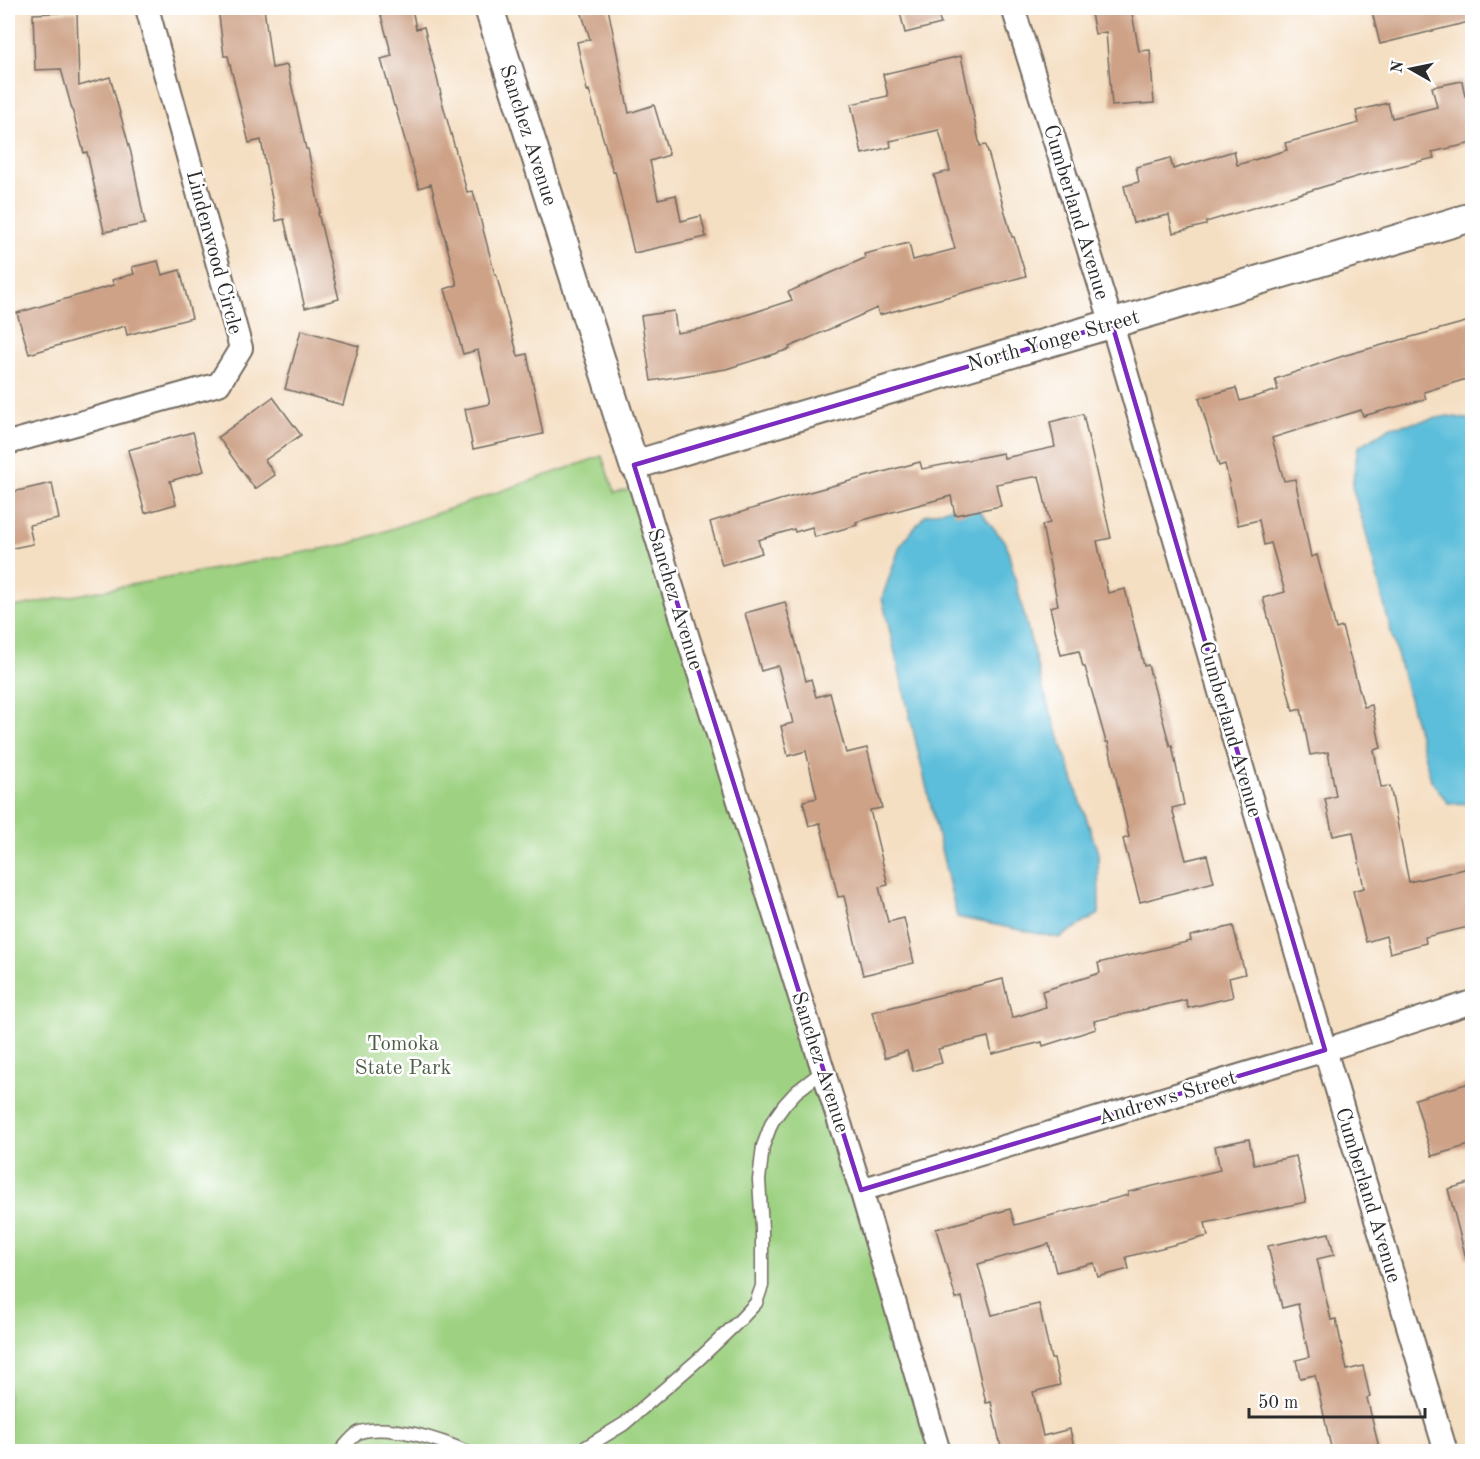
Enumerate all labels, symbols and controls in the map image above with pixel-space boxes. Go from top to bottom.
north arrow [1381,39,1441,99]
text: N [1389,59,1407,74]
street label: Sanchez Avenue [495,62,560,209]
street label: Cumberland Avenue [1039,122,1112,302]
street label: Lindenwood Circle [182,168,246,337]
street label: North Yonge Street [965,307,1142,376]
street label: Sanchez Avenue [643,526,706,673]
street label: Cumberland Avenue [1194,639,1265,820]
street label: Sanchez Avenue [787,989,852,1136]
park label: Tomoka State Park [355,1034,452,1079]
street label: Andrews Street [1096,1067,1239,1129]
street label: Cumberland Avenue [1331,1105,1404,1285]
scale bar [1249,1381,1424,1419]
text: 50 m [1258,1394,1298,1412]

